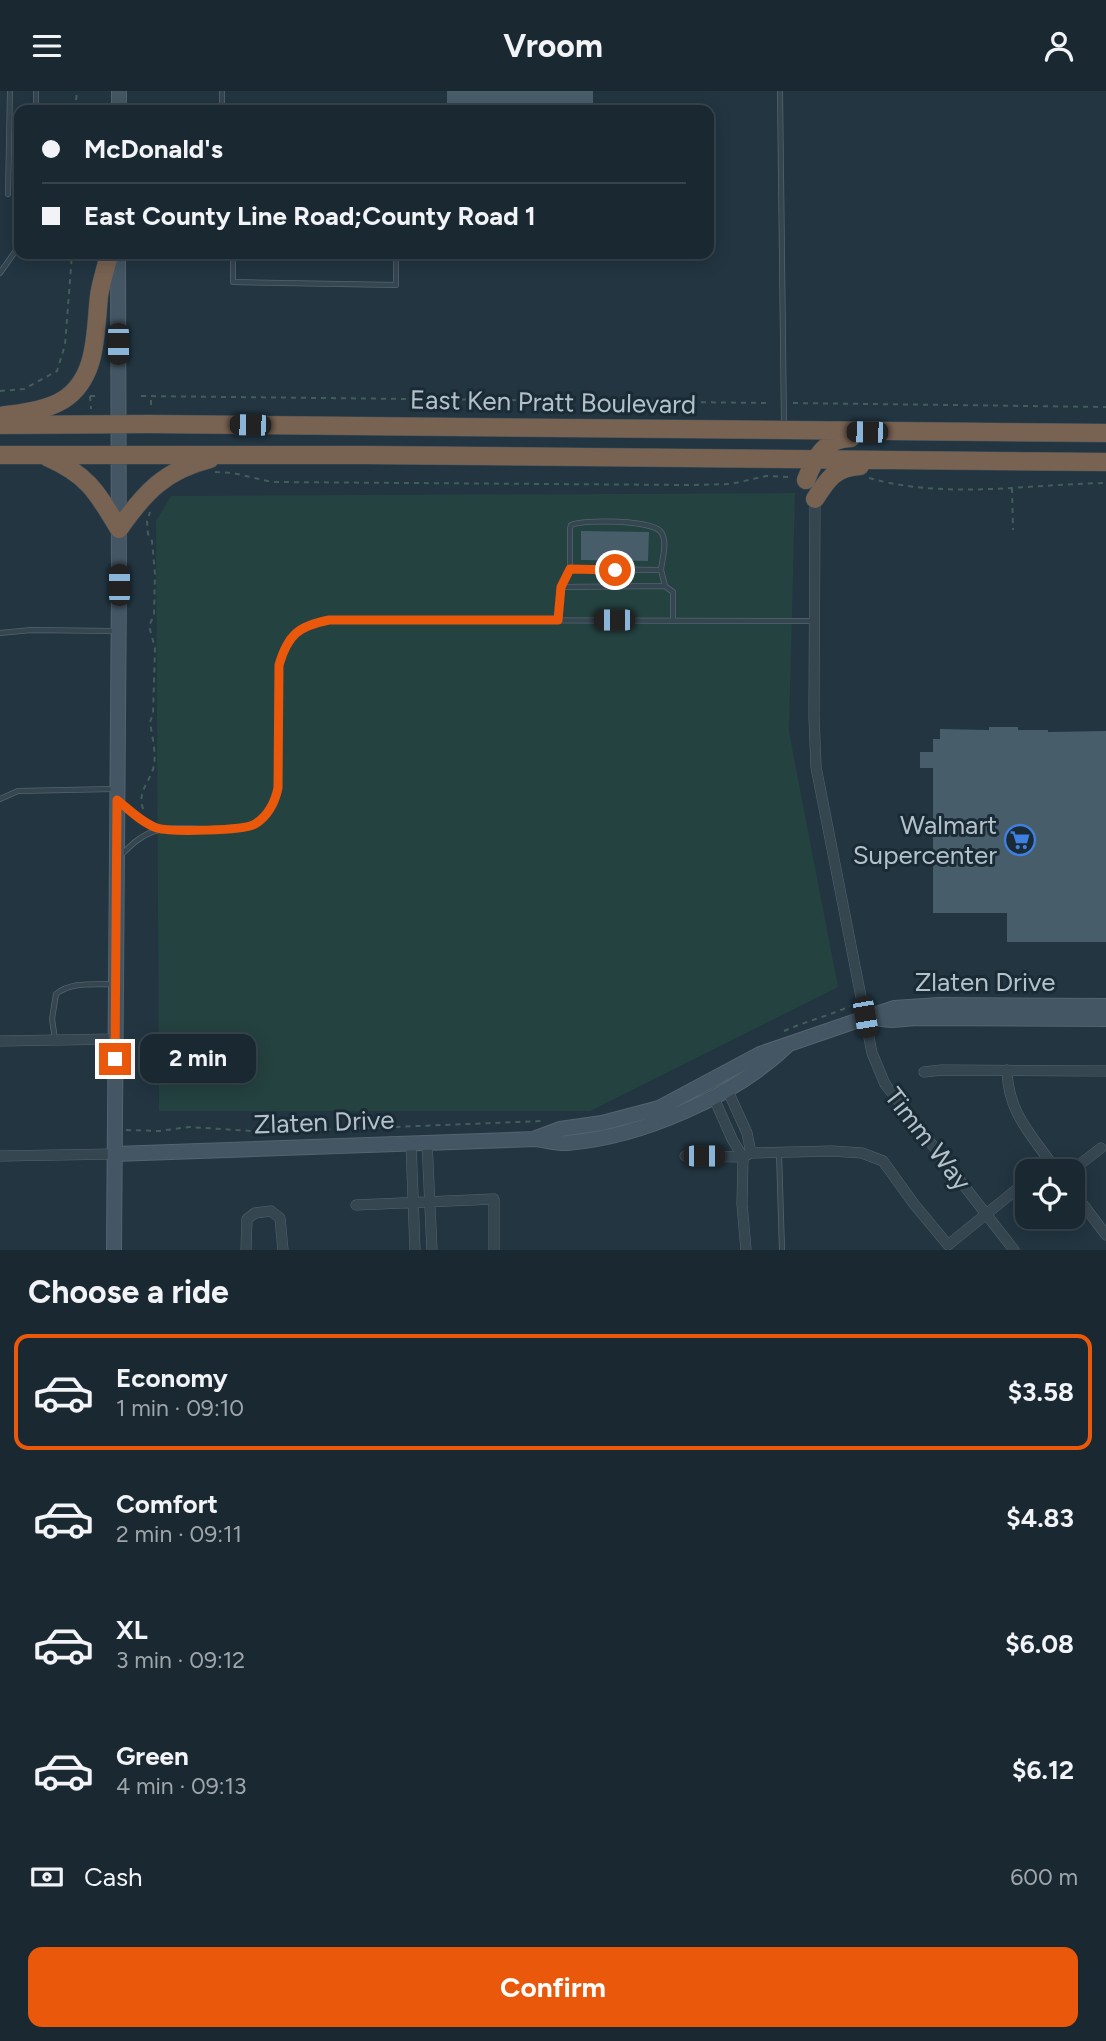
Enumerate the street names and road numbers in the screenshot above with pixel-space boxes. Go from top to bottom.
street label: East Ken Pratt Boulevard [410,384,696,420]
street label: Zlaten Drive [915,966,1055,998]
street label: Timm Way [878,1081,978,1197]
street label: Zlaten Drive [253,1104,395,1140]

